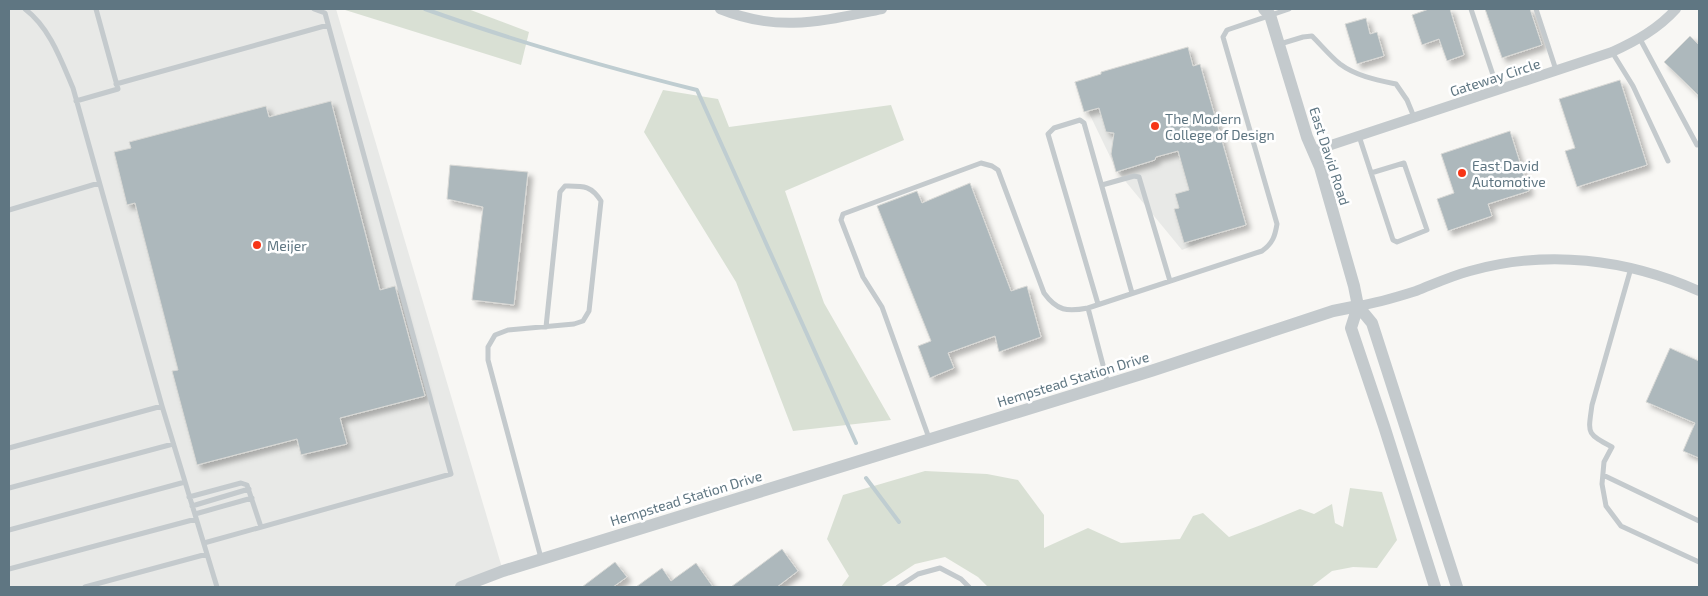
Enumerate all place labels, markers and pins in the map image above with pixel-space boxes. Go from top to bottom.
place label: The Modern College of Design [1165,110,1275,143]
marker: The Modern College of Design [1149,120,1161,132]
place label: East David Automotive [1472,157,1546,190]
marker: East David Automotive [1456,167,1468,179]
place label: Meijer [267,237,307,254]
marker: Meijer [251,239,263,251]

